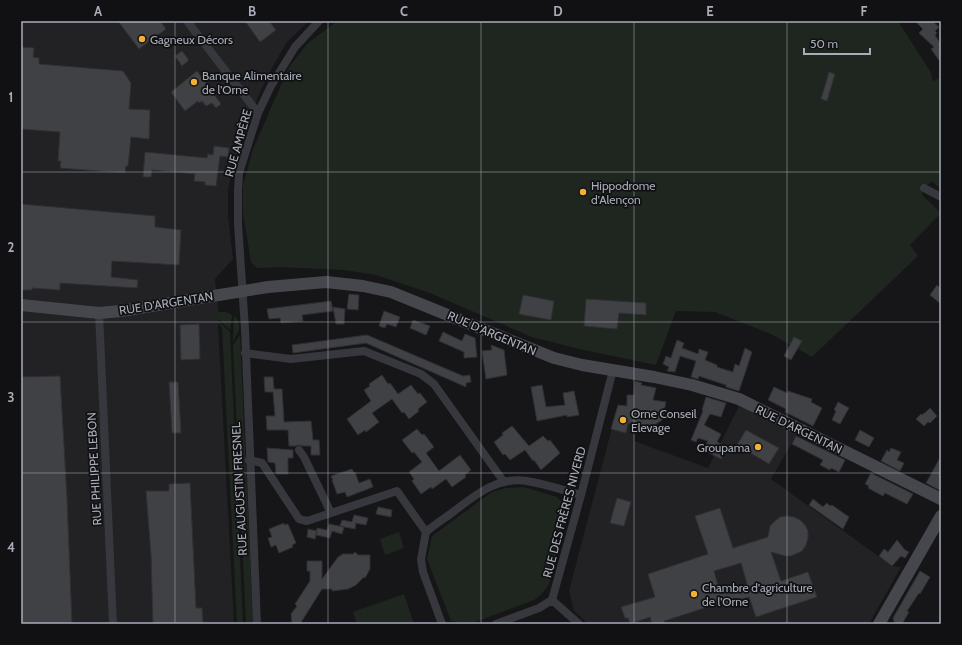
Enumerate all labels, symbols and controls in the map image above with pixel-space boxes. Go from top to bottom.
text: A [94,3,103,19]
text: B [248,3,256,19]
text: C [400,3,408,19]
text: D [553,3,563,19]
text: E [706,3,714,19]
text: F [861,3,868,19]
scale bar [804,30,870,56]
place label: Gagneux Décors [150,32,233,47]
marker: Gagneux Décors [137,34,147,44]
text: 50 m [810,36,838,51]
place label: Banque Alimentaire de l'Orne [202,68,302,97]
marker: Banque Alimentaire de l'Orne [189,77,199,87]
text: 1 [9,89,13,105]
street label: RUE AMPÈRE [221,107,255,179]
place label: Hippodrome d'Alençon [591,178,655,207]
marker: Hippodrome d'Alençon [578,187,588,197]
text: 2 [8,239,15,255]
street label: RUE D'ARGENTAN [118,288,214,318]
street label: RUE D'ARGENTAN [445,308,539,358]
text: 3 [7,389,15,405]
street label: RUE D'ARGENTAN [753,401,845,457]
place label: Orne Conseil Elevage [631,406,697,435]
street label: RUE PHILIPPE LEBON [84,412,104,526]
marker: Orne Conseil Elevage [618,415,628,425]
street label: RUE AUGUSTIN FRESNEL [228,422,250,556]
place label: Groupama [697,440,750,455]
marker: Groupama [753,442,763,452]
street label: RUE DES FRÈRES NIVERD [539,444,589,579]
text: 4 [7,539,15,555]
place label: Chambre d'agriculture de l'Orne [702,580,813,609]
marker: Chambre d'agriculture de l'Orne [689,589,699,599]

